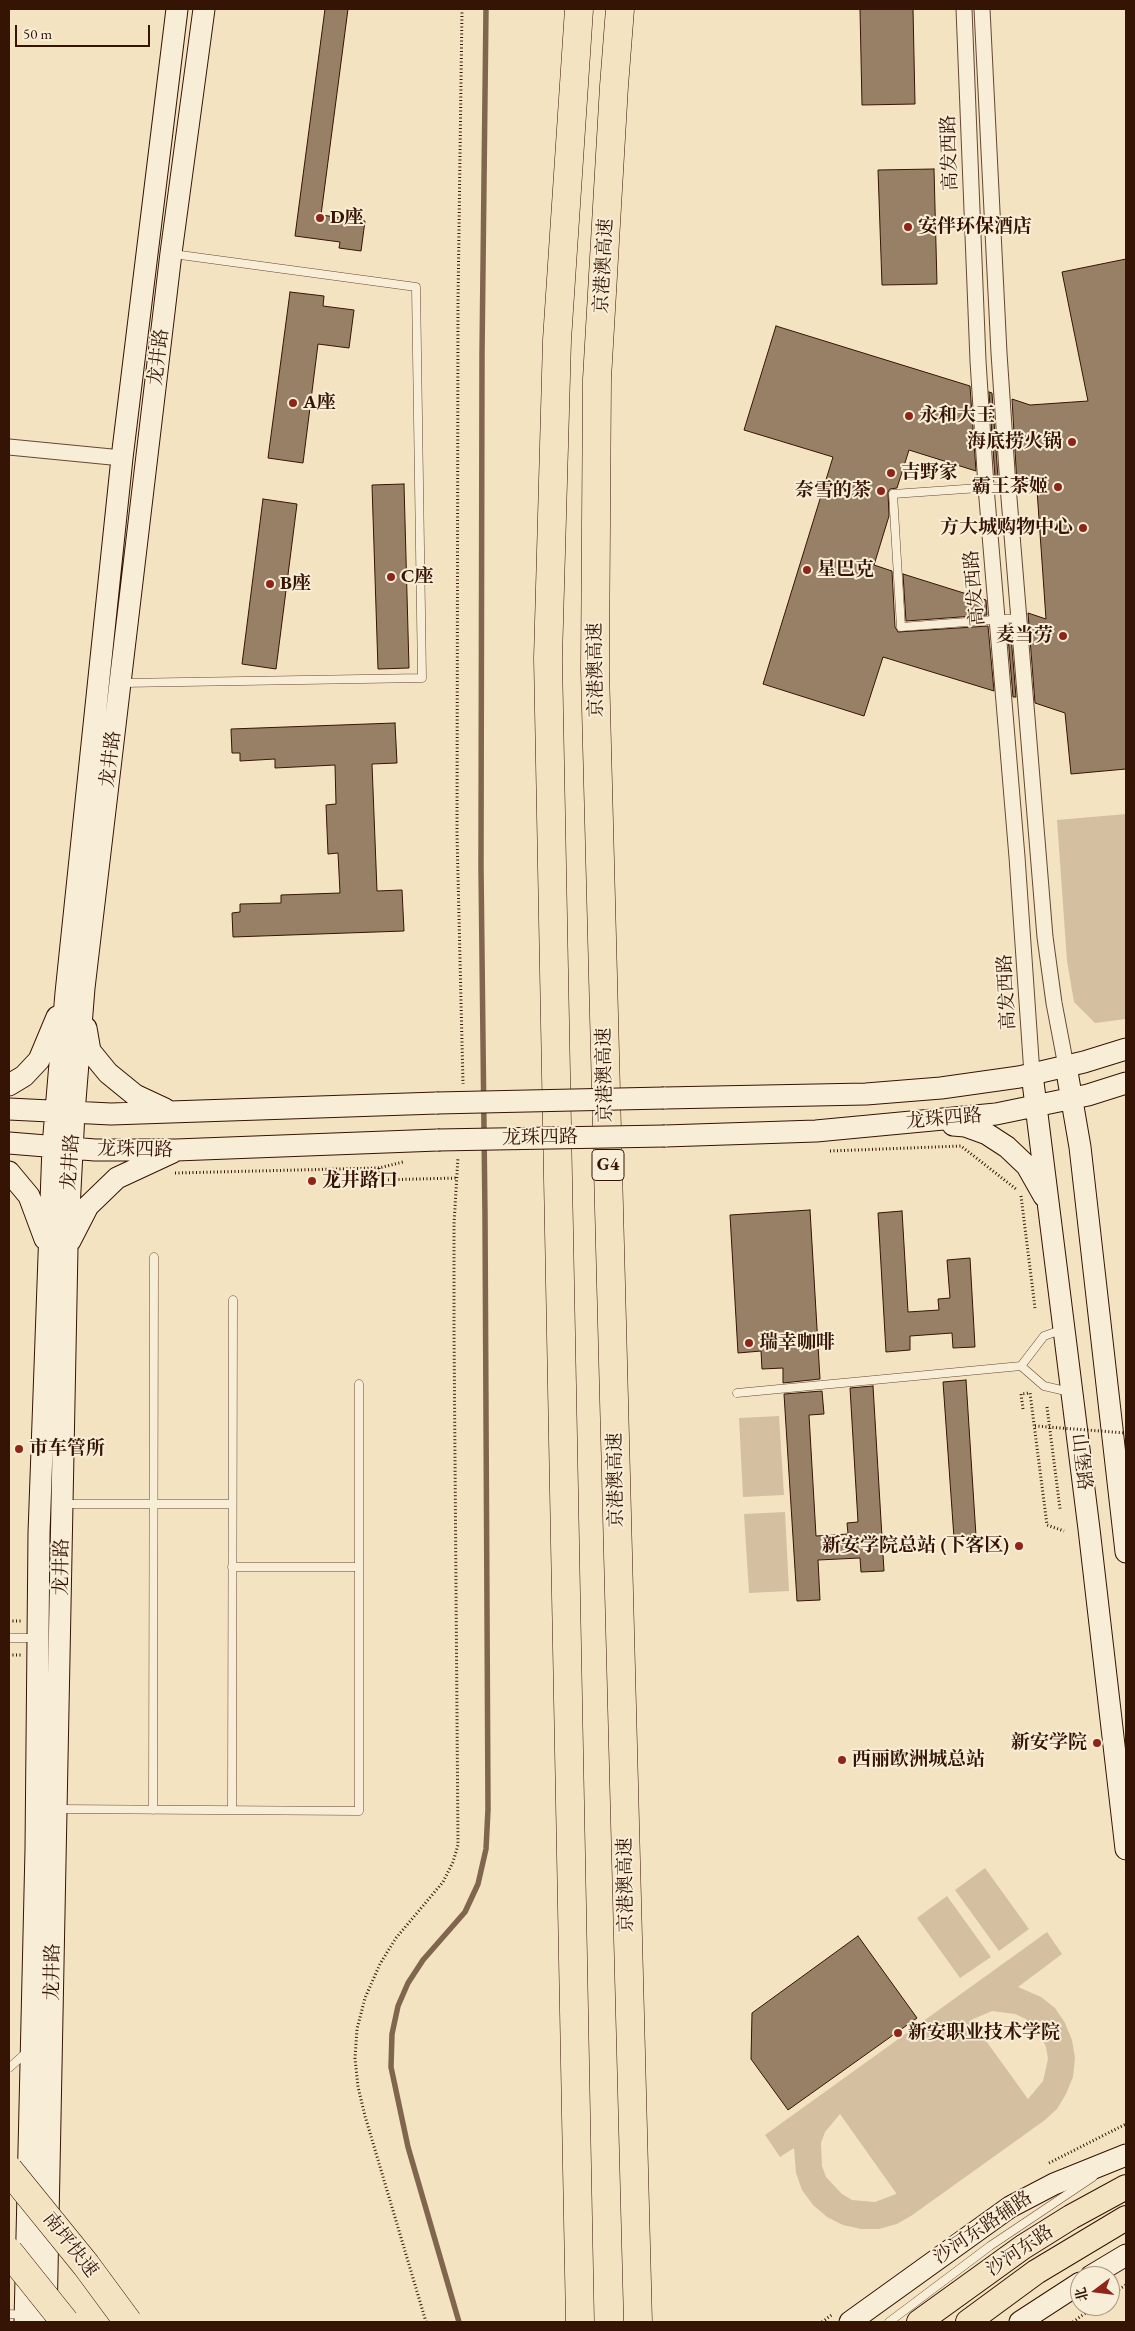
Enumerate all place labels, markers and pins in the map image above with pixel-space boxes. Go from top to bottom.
place label: D座 [330,207,364,229]
marker: D座 [314,212,326,224]
place label: 安伴环保酒店 [918,216,1032,238]
marker: 安伴环保酒店 [902,221,914,233]
place label: A座 [303,392,336,414]
marker: A座 [287,397,299,409]
place label: 永和大王 [919,405,995,427]
marker: 永和大王 [903,410,915,422]
place label: 海底捞火锅 [967,431,1062,453]
marker: 海底捞火锅 [1066,436,1078,448]
place label: 吉野家 [901,462,958,484]
marker: 吉野家 [885,467,897,479]
place label: 霸王茶姬 [972,476,1048,498]
place label: 奈雪的茶 [795,480,871,502]
marker: 霸王茶姬 [1052,481,1064,493]
marker: 奈雪的茶 [875,485,887,497]
place label: 方大城购物中心 [940,517,1073,539]
marker: 方大城购物中心 [1077,522,1089,534]
place label: 星巴克 [817,559,874,581]
marker: 星巴克 [801,564,813,576]
place label: C座 [401,566,433,588]
marker: C座 [385,571,397,583]
place label: B座 [280,573,311,595]
marker: B座 [264,578,276,590]
place label: 麦当劳 [996,625,1053,647]
marker: 麦当劳 [1057,630,1069,642]
place label: 龙井路口 [322,1170,398,1192]
marker: 龙井路口 [306,1175,318,1187]
place label: 瑞幸咖啡 [759,1332,835,1354]
marker: 瑞幸咖啡 [743,1337,755,1349]
place label: 市车管所 [29,1438,105,1460]
marker: 市车管所 [13,1443,25,1455]
place label: 新安学院总站 (下客区) [822,1535,1009,1557]
marker: 新安学院总站 (下客区) [1013,1540,1025,1552]
place label: 新安学院 [1011,1732,1087,1754]
marker: 新安学院 [1091,1737,1103,1749]
place label: 西丽欧洲城总站 [852,1749,985,1771]
marker: 西丽欧洲城总站 [836,1754,848,1766]
place label: 新安职业技术学院 [908,2022,1060,2044]
marker: 新安职业技术学院 [892,2027,904,2039]

